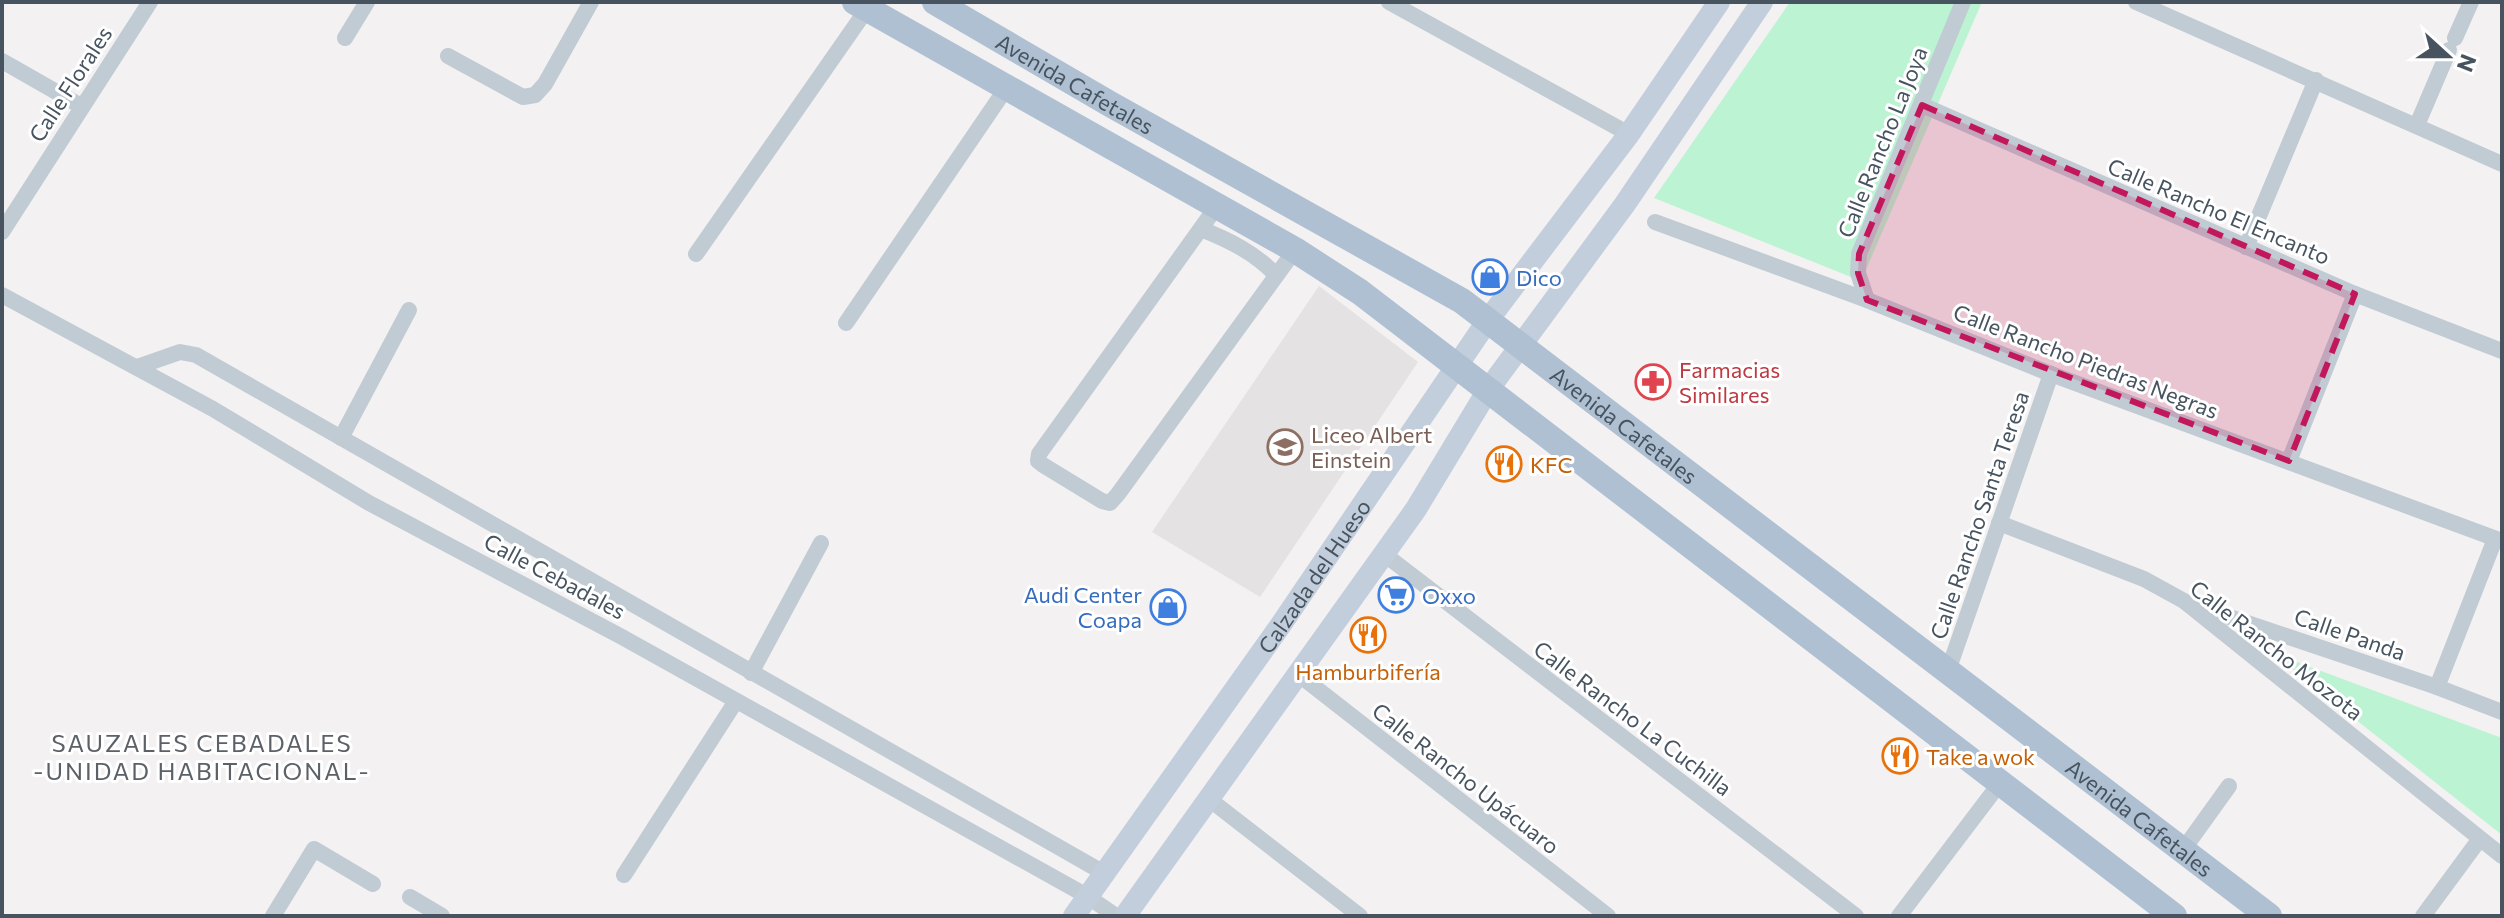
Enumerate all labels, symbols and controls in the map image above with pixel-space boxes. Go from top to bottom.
north arrow [2408,16,2488,96]
street label: Calle Florales [23,21,117,147]
street label: Avenida Cafetales [991,27,1159,139]
street label: Calle Rancho La Joya [1831,43,1933,241]
text: N [2452,51,2483,76]
street label: Calle Rancho El Encanto [2104,152,2334,270]
shop icon: Dico [1471,258,1509,296]
place label: Dico [1516,264,1562,291]
street label: Calle Rancho Piedras Negras [1950,298,2222,424]
place label: Farmacias Similares [1679,356,1780,408]
street label: Avenida Cafetales [1546,360,1703,489]
pharmacy icon: Farmacias Similares [1634,363,1672,401]
street label: Calle Rancho Santa Teresa [1924,387,2034,643]
place label: Liceo Albert Einstein [1311,421,1432,473]
school or university icon: Liceo Albert Einstein [1266,428,1304,466]
restaurant icon: KFC [1485,445,1523,483]
place label: KFC [1530,451,1572,478]
street label: Calzada del Hueso [1252,494,1376,658]
street label: Calle Cebadales [480,527,630,625]
street label: Calle Rancho Mozota [2185,574,2369,726]
supermarket icon: Oxxo [1377,576,1415,614]
place label: Audi Center Coapa [1024,581,1142,633]
place label: Oxxo [1422,582,1476,609]
shop icon: Audi Center Coapa [1149,588,1187,626]
street label: Calle Panda [2291,602,2409,666]
restaurant icon: Hamburbifería [1349,616,1387,654]
street label: Calle Rancho La Cuchilla [1529,635,1737,801]
place label: Hamburbifería [1295,658,1441,685]
street label: Calle Rancho Upácuaro [1367,697,1565,859]
district label: SAUZALES CEBADALES -UNIDAD HABITACIONAL- [33,728,371,785]
restaurant icon: Take a wok [1881,737,1919,775]
place label: Take a wok [1926,743,2035,770]
street label: Avenida Cafetales [2061,753,2218,882]

